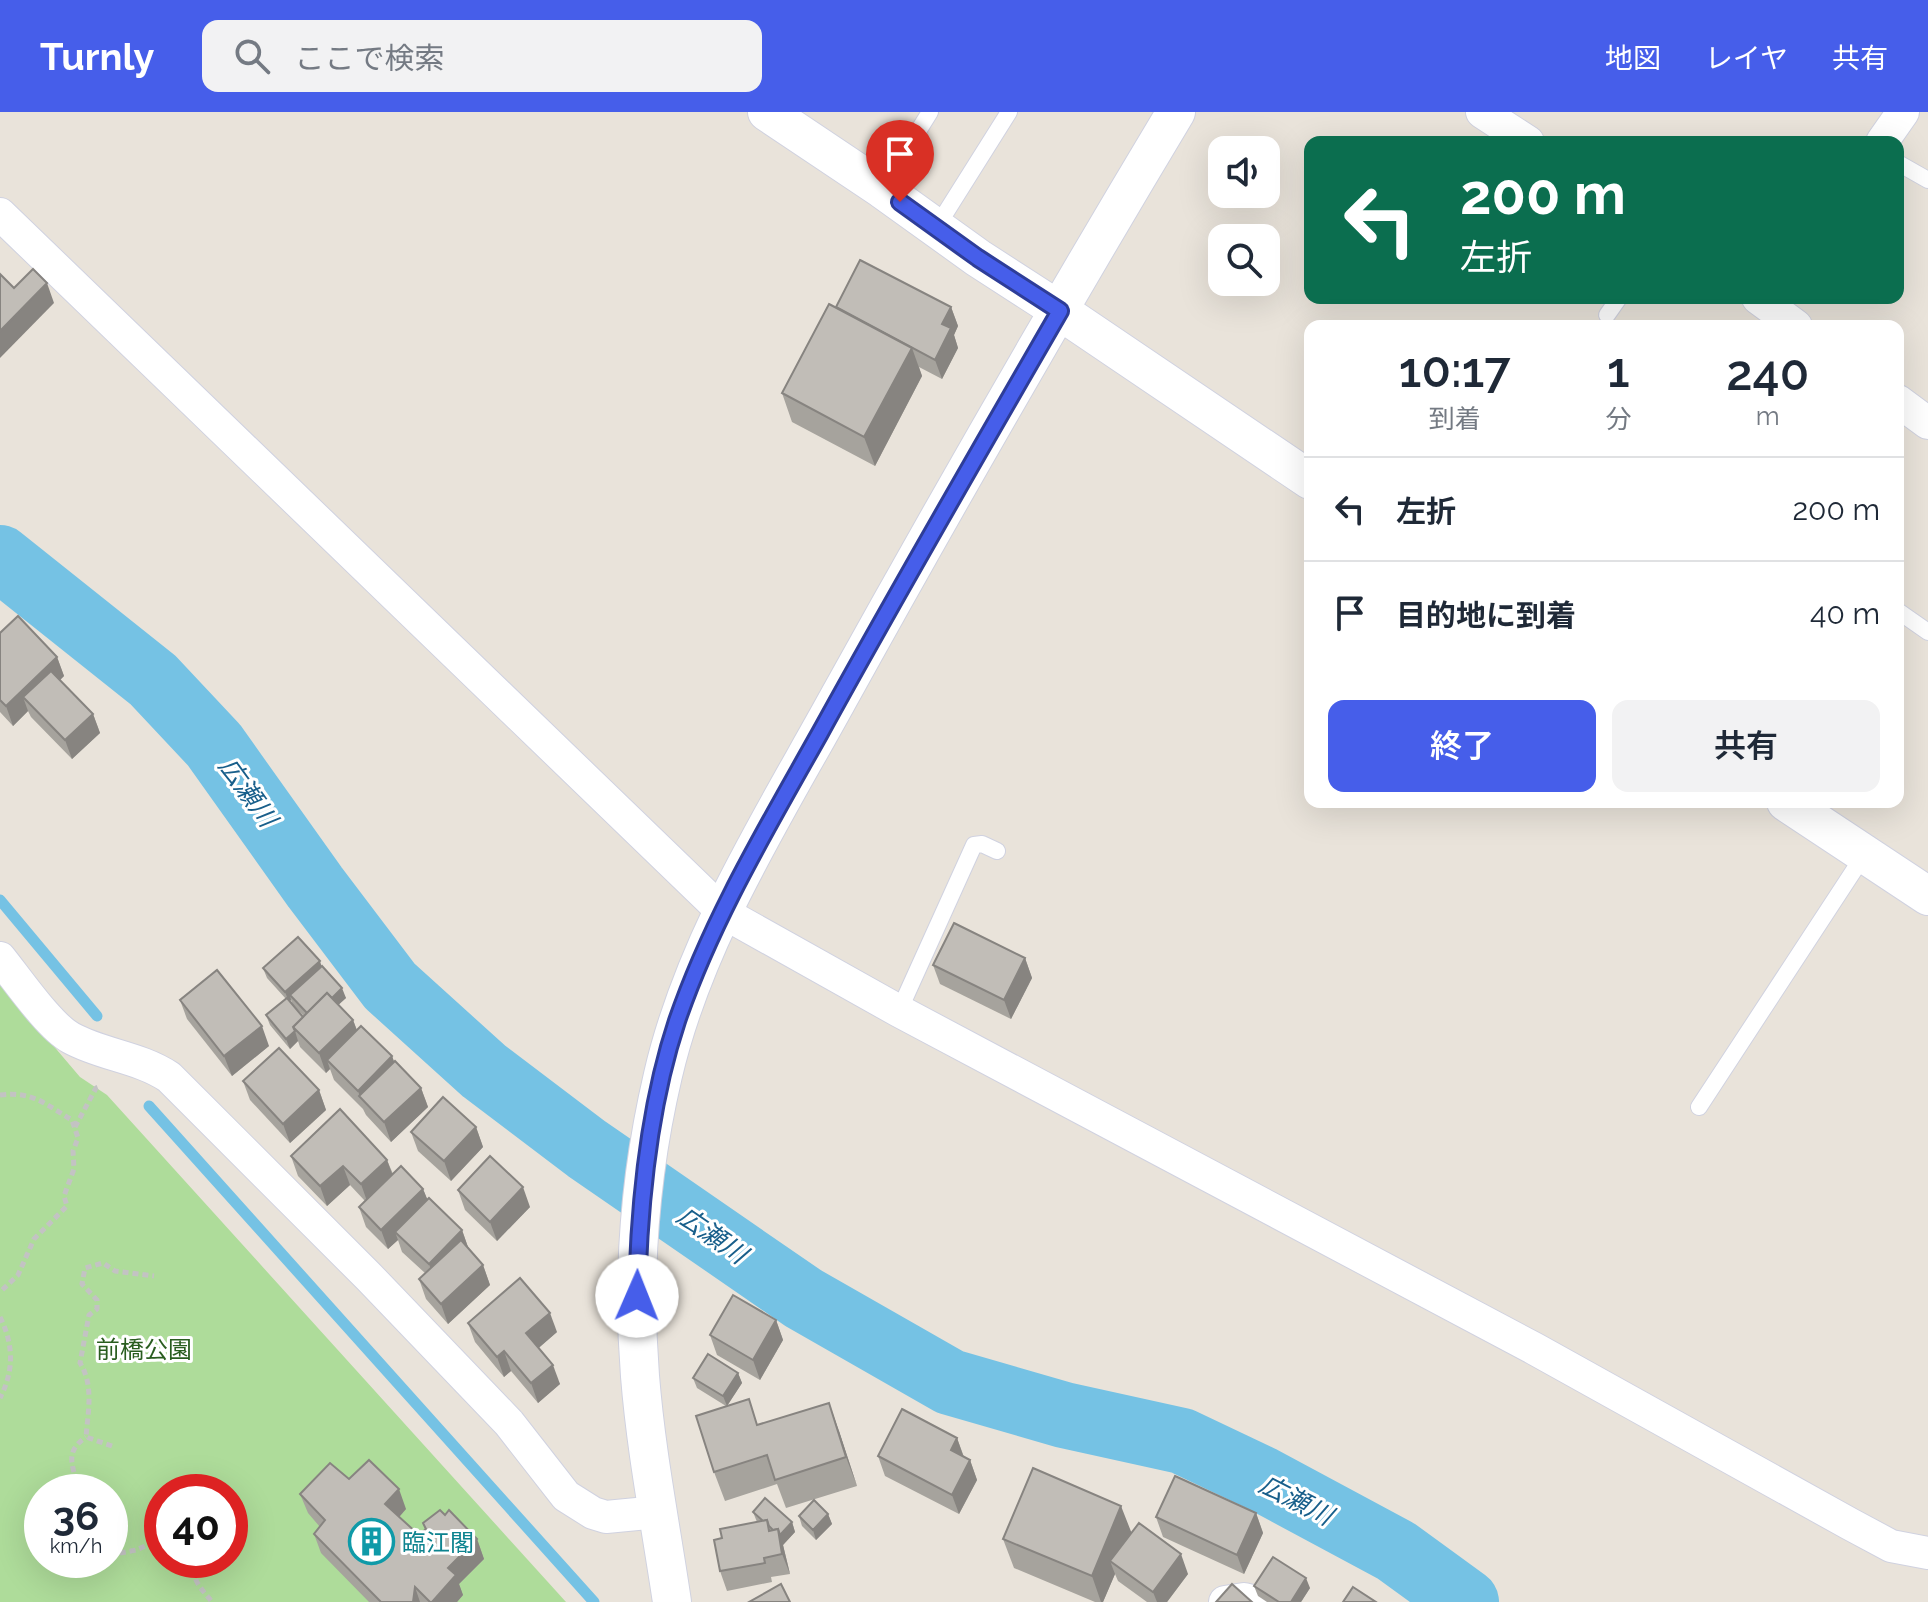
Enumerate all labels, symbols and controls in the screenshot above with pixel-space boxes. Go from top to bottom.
search box [202,20,762,92]
text: Turnly [40,34,154,79]
icon: search [230,34,274,78]
text: ここで検索 [294,41,444,76]
text: 地図 [1605,42,1661,75]
text: レイヤ [1705,42,1788,75]
text: 共有 [1832,42,1888,75]
pin [866,120,934,202]
icon: arrive [878,132,922,176]
map controls [1208,136,1280,296]
button: sound [1208,136,1280,208]
text: 200 m [1460,161,1626,227]
icon: left [1328,168,1432,272]
button: search [1208,224,1280,296]
text: 左折 [1460,236,1532,278]
text: 10:17 [1399,342,1511,398]
text: 1 [1607,342,1630,398]
text: 240 [1726,345,1809,401]
text: m [1756,401,1780,431]
text: 到着 [1429,404,1481,434]
text: 分 [1605,404,1631,434]
icon: left [1328,487,1372,531]
text: 200 m [1792,492,1880,527]
text: 左折 [1396,494,1456,529]
icon: arrive [1328,591,1372,635]
text: 40 m [1810,596,1880,631]
text: 目的地に到着 [1396,598,1576,633]
button: 終了 [1328,700,1596,792]
button: 共有 [1612,700,1880,792]
water label: 広瀬川 [213,752,285,835]
water label: 広瀬川 [671,1200,755,1271]
position arrow [595,1254,679,1338]
park label: 前橋公園 [96,1335,192,1364]
water label: 広瀬川 [1254,1469,1340,1532]
speed limit sign: 40 [144,1474,248,1578]
text: 36 [53,1492,99,1539]
building icon: 臨江閣 [347,1518,395,1566]
place label: 臨江閣 [402,1528,474,1557]
text: km/h [50,1534,102,1558]

